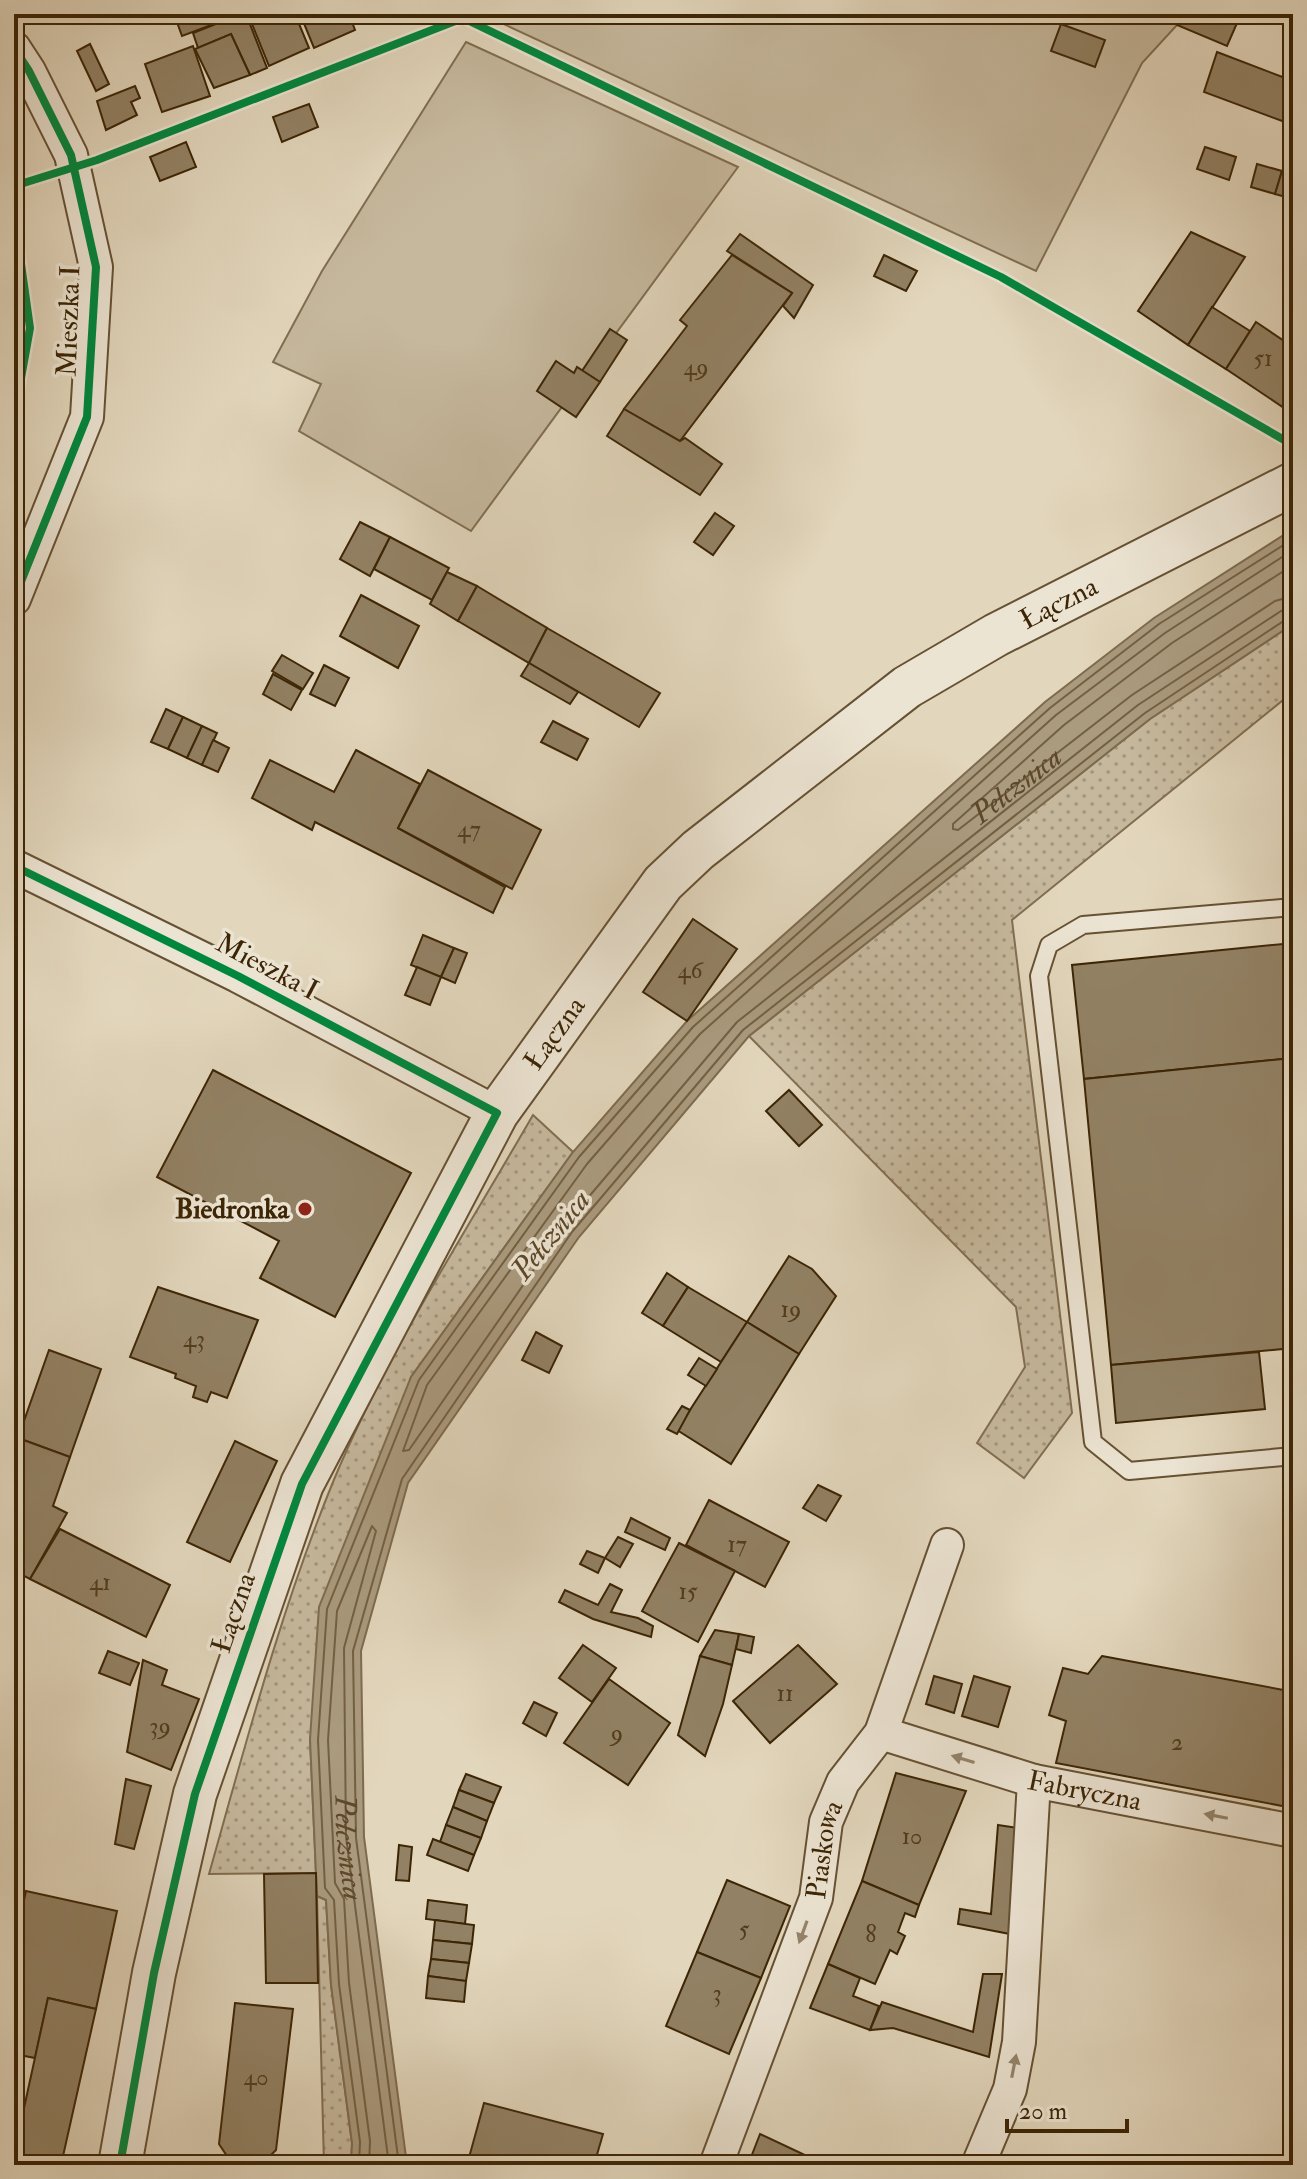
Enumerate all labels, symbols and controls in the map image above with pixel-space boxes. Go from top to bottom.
street label: Mieszka I [50,265,88,377]
house number: 51 [1253,343,1273,374]
house number: 49 [683,352,709,383]
street label: Łączna [1014,569,1104,637]
water label: Pełcznica [962,738,1069,832]
house number: 47 [457,814,481,845]
street label: Mieszka I [210,925,324,1009]
house number: 46 [677,955,704,986]
street label: Łączna [516,989,593,1077]
water label: Pełcznica [503,1182,599,1288]
place label: Biedronka [175,1192,290,1227]
marker: Biedronka [296,1200,314,1218]
house number: 19 [781,1294,801,1325]
house number: 43 [183,1324,205,1355]
house number: 17 [727,1529,747,1560]
house number: 41 [89,1567,111,1598]
street label: Łączna [204,1568,264,1658]
house number: 15 [678,1576,698,1607]
house number: 11 [776,1678,794,1709]
house number: 39 [149,1711,171,1742]
house number: 9 [609,1718,623,1749]
house number: 2 [1171,1727,1183,1758]
one-way arrow [951,1752,975,1765]
street label: Fabryczna [1025,1763,1145,1819]
water label: Pełcznica [327,1794,373,1903]
street label: Piaskowa [799,1794,851,1901]
one-way arrow [1204,1810,1229,1822]
house number: 10 [902,1821,922,1852]
house number: 5 [739,1914,750,1945]
house number: 8 [865,1919,877,1950]
one-way arrow [796,1920,809,1944]
house number: 3 [712,1978,722,2009]
one-way arrow [1009,2053,1021,2078]
house number: 40 [243,2062,269,2093]
scale bar [1007,2083,1127,2133]
text: 20 m [1019,2096,1068,2127]

